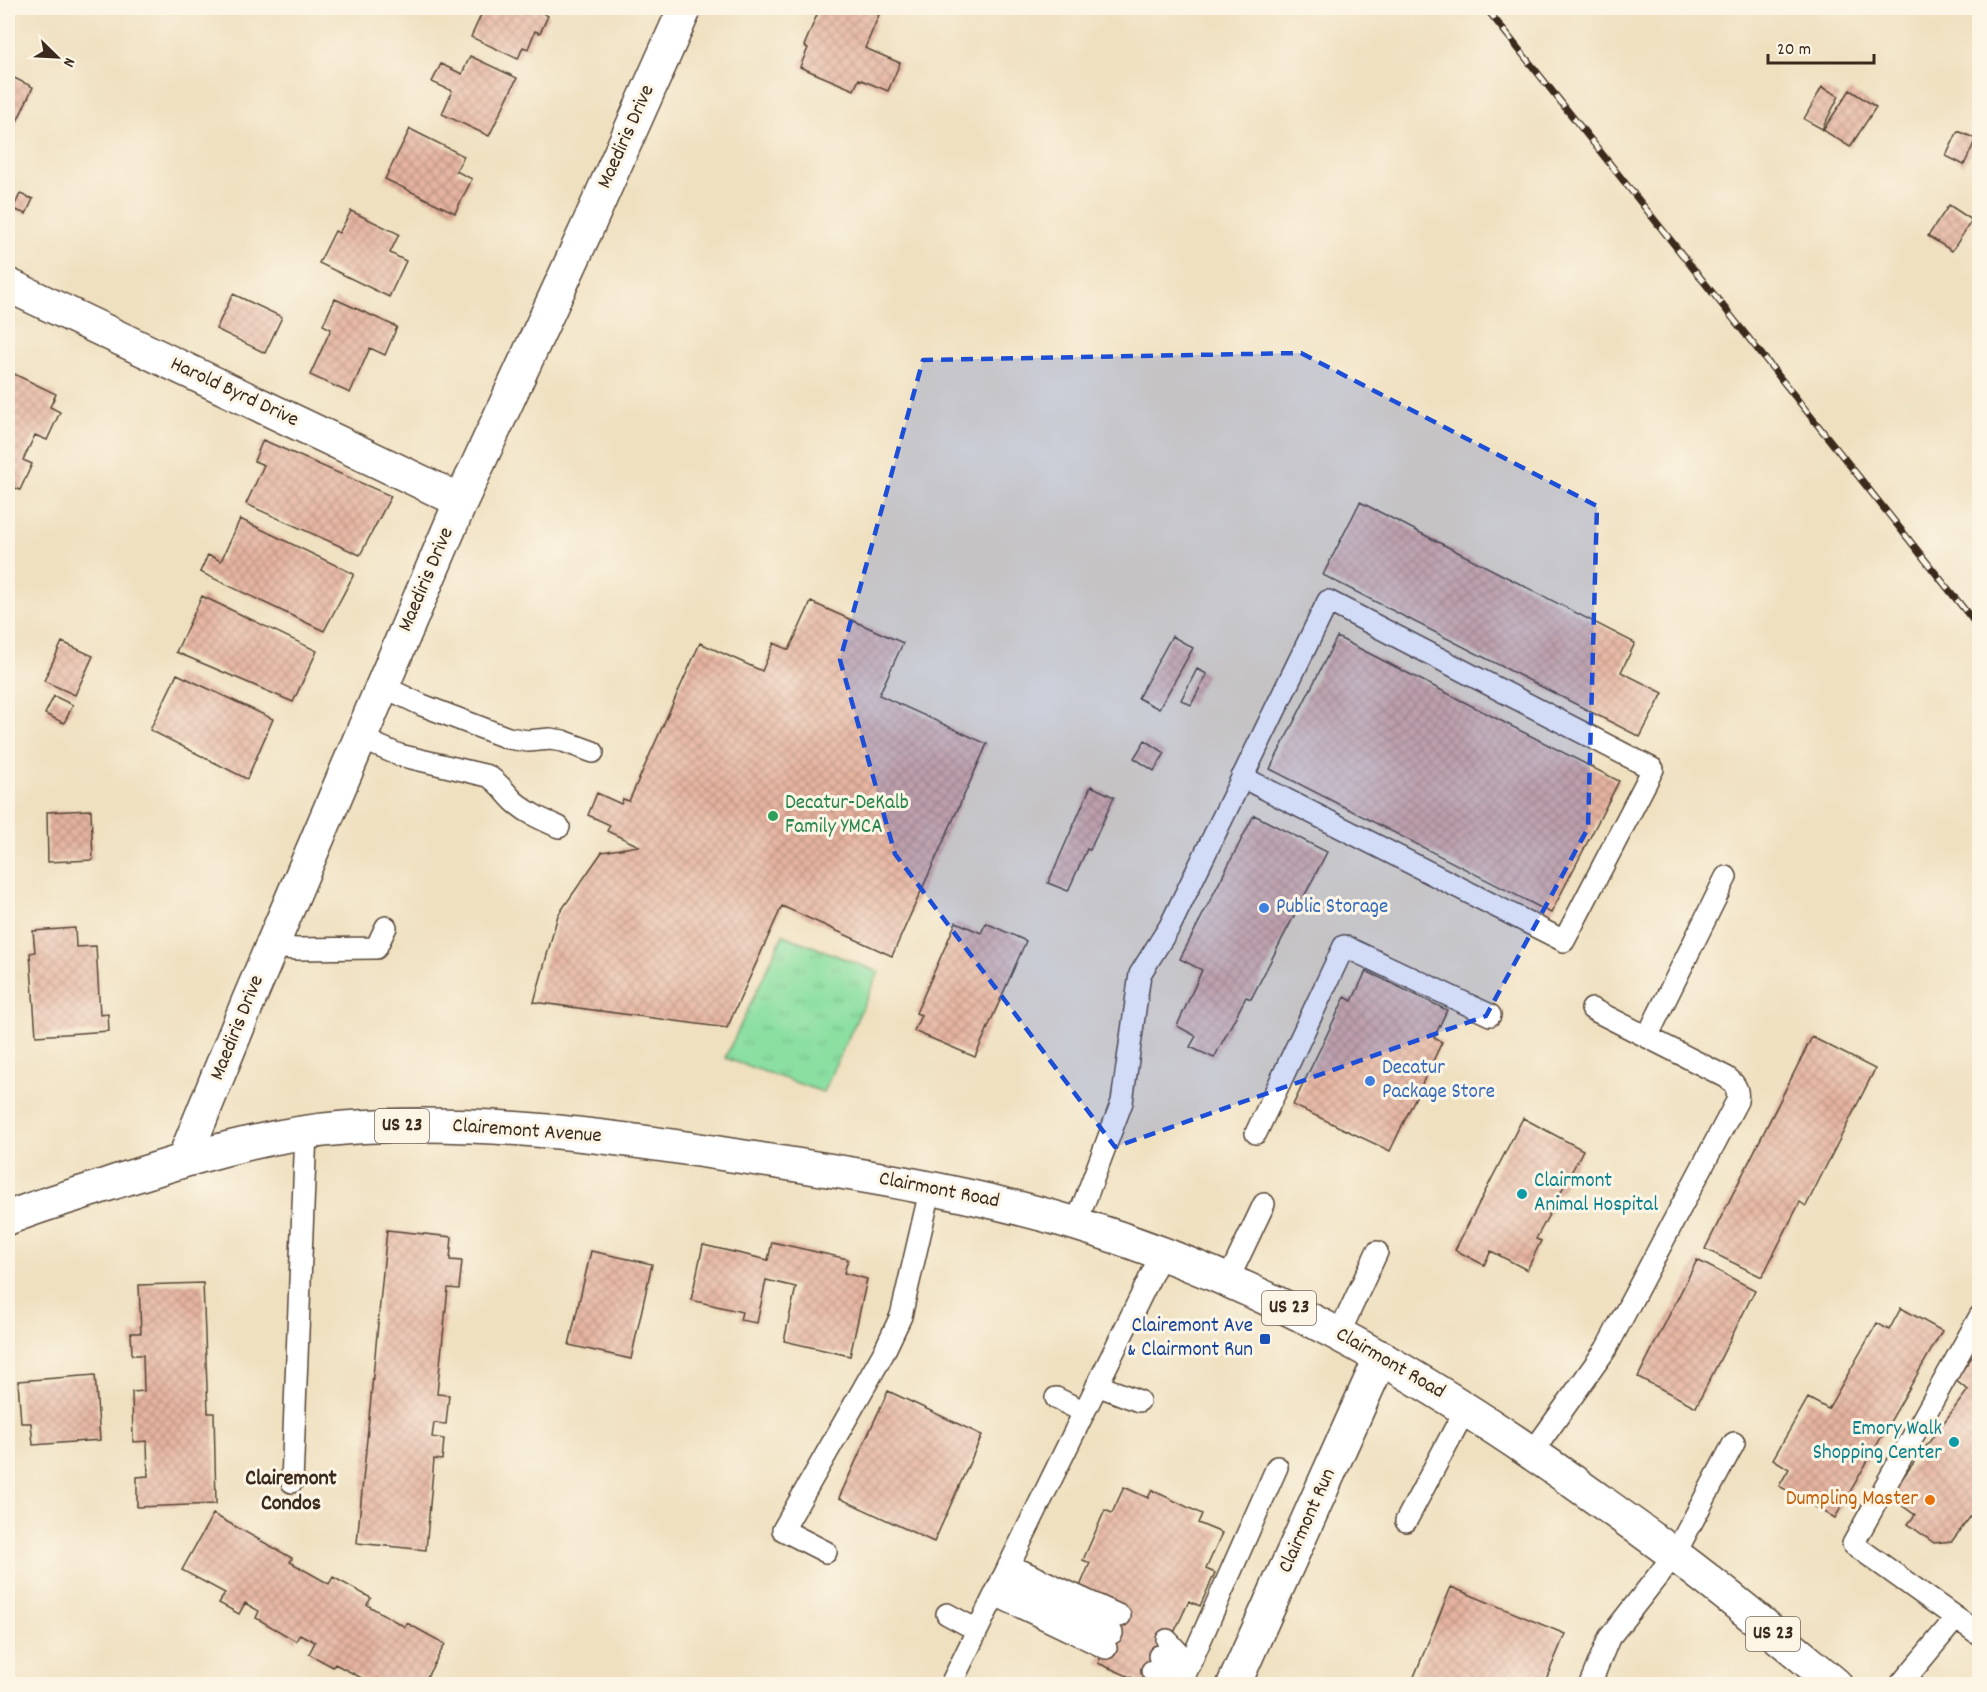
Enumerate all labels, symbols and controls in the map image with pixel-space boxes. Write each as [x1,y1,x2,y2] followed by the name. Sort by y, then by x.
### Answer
[27,27,87,87] north arrow
[1768,27,1874,65] scale bar
[1777,38,1811,63] text: 20 m
[56,54,81,70] text: N
[591,80,663,194] street label: Maediris Drive
[165,350,303,436] street label: Harold Byrd Drive
[392,523,462,637] street label: Maediris Drive
[785,789,909,843] place label: Decatur-DeKalb Family YMCA
[766,809,780,823] marker: Decatur-DeKalb Family YMCA
[1276,893,1388,923] place label: Public Storage
[1257,901,1271,915] marker: Public Storage
[203,971,273,1085] street label: Maediris Drive
[1382,1054,1495,1108] place label: Decatur Package Store
[1363,1074,1377,1088] marker: Decatur Package Store
[375,1109,429,1143] road number: US 23
[451,1112,603,1152] street label: Clairemont Avenue
[876,1165,1002,1217] street label: Clairmont Road
[1534,1167,1658,1221] place label: Clairmont Animal Hospital
[1515,1187,1529,1201] marker: Clairmont Animal Hospital
[1262,1291,1316,1325] road number: US 23
[1127,1312,1253,1366] place label: Clairemont Ave & Clairmont Run
[1330,1320,1450,1408] street label: Clairmont Road
[1258,1332,1272,1346] marker: Clairemont Ave & Clairmont Run
[1813,1415,1942,1469] place label: Emory Walk Shopping Center
[1947,1435,1961,1449] marker: Emory Walk Shopping Center
[245,1464,338,1520] district label: Clairemont Condos
[1272,1464,1344,1578] street label: Clairmont Run
[1786,1485,1918,1515] place label: Dumpling Master
[1923,1493,1937,1507] marker: Dumpling Master
[1746,1617,1800,1651] road number: US 23

